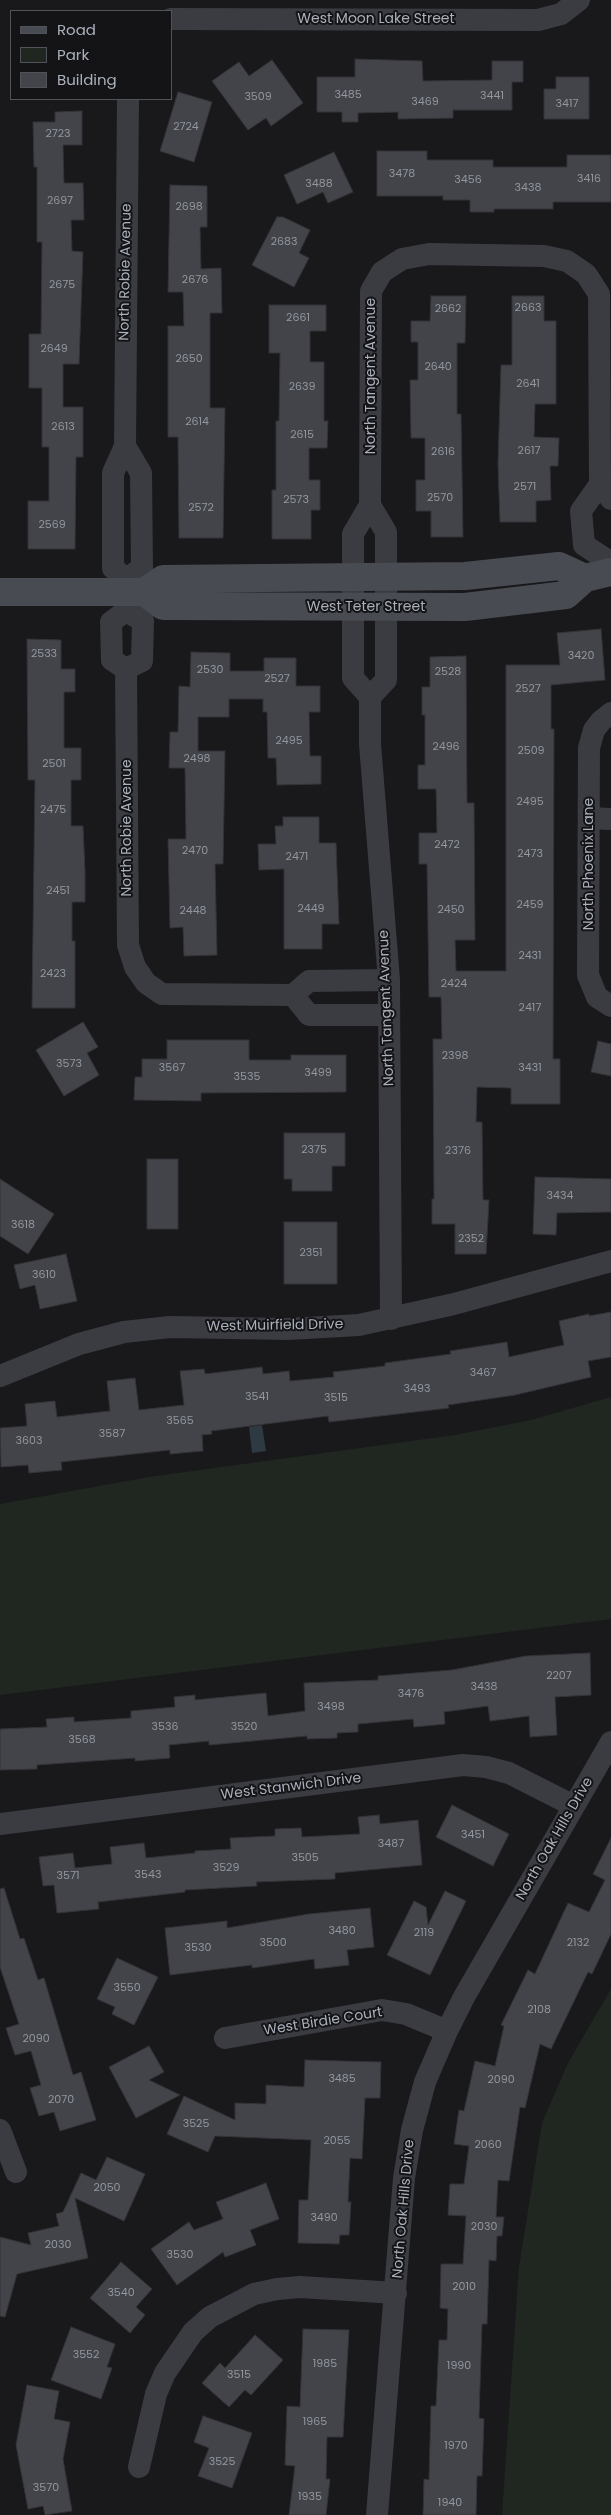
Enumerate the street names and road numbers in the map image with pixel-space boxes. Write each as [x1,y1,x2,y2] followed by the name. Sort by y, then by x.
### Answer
[297,11,455,27] street label: West Moon Lake Street
[116,203,136,341] street label: North Robie Avenue
[363,298,379,454] street label: North Tangent Avenue
[307,599,425,615] street label: West Teter Street
[119,759,135,897] street label: North Robie Avenue
[581,798,597,930] street label: North Phoenix Lane
[376,930,398,1086] street label: North Tangent Avenue
[207,1316,343,1336] street label: West Muirfield Drive
[220,1770,362,1804] street label: West Stanwich Drive
[513,1774,597,1904] street label: North Oak Hills Drive
[262,2004,384,2040] street label: West Birdie Court
[390,2139,418,2279] street label: North Oak Hills Drive

